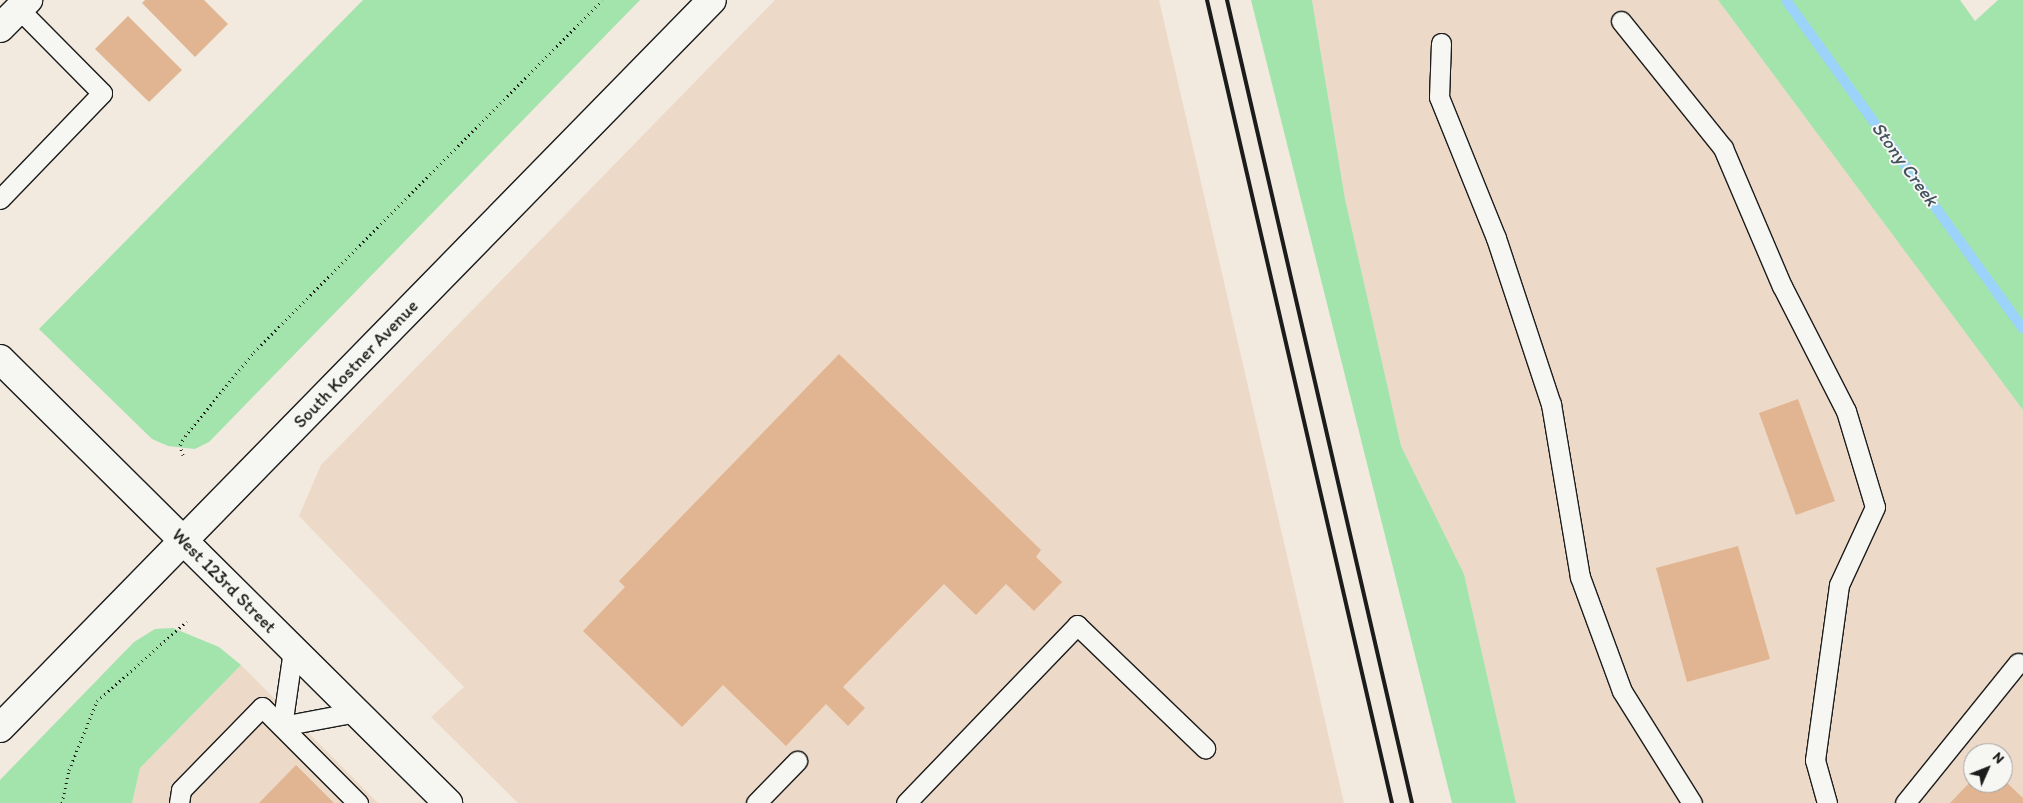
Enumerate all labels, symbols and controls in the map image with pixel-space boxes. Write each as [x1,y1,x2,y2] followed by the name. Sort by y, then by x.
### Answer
[1867,118,1943,210] water label: Stony Creek
[289,295,423,433] street label: South Kostner Avenue
[168,525,280,637] street label: West 123rd Street
[1963,743,2013,793] north arrow
[1989,749,2008,767] text: N

